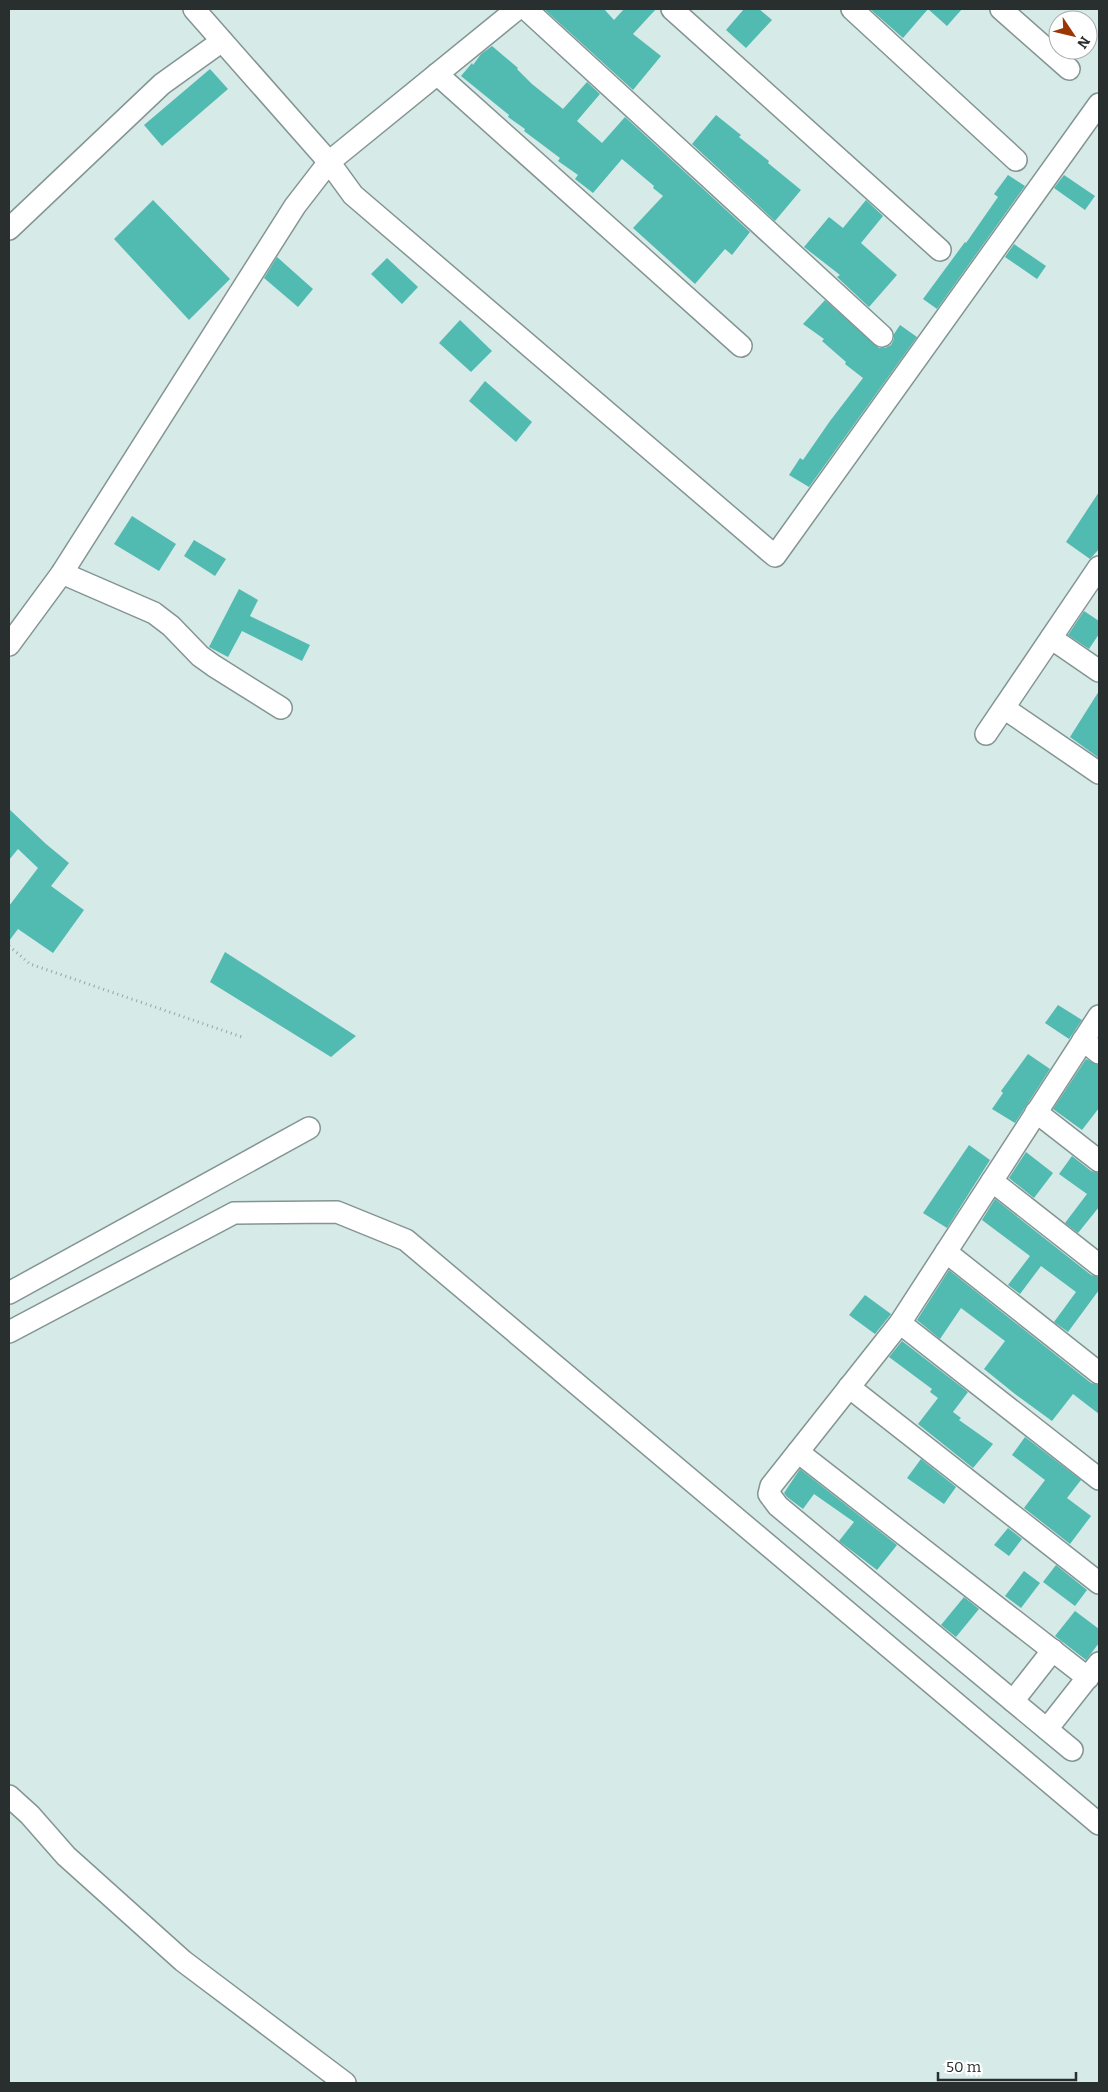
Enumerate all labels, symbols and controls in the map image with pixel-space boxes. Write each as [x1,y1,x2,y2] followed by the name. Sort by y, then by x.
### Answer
[1048,10,1098,60] north arrow
[1073,33,1093,52] text: N
[938,2050,1076,2082] scale bar
[946,2058,982,2076] text: 50 m

